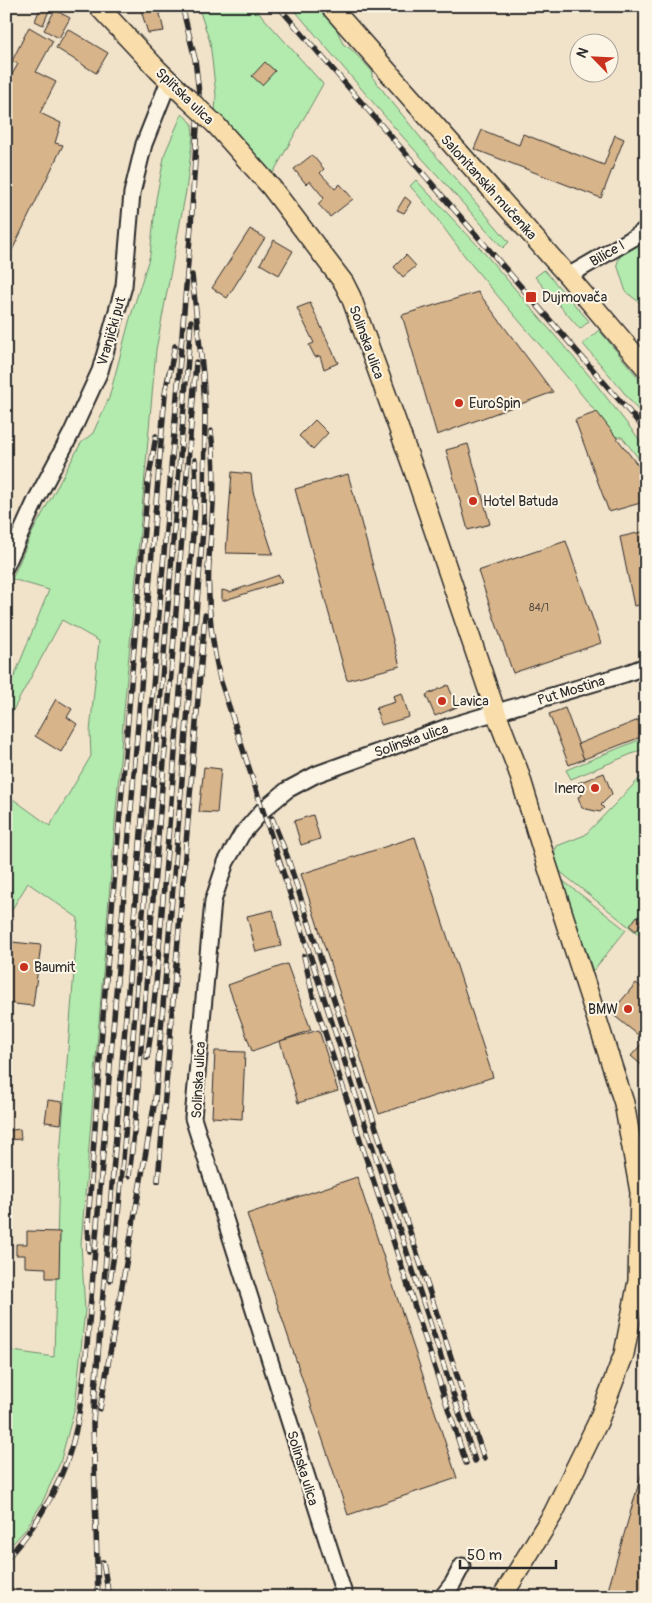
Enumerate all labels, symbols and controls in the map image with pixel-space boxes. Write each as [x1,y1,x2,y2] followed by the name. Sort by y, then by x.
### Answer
[570,32,620,82] north arrow
[573,45,592,61] text: N
[152,64,217,128] street label: Splitska ulica
[437,131,540,243] street label: Salonitanskih mučenika
[587,237,628,270] street label: Bilice I
[542,289,607,306] place label: Dujmovača
[524,290,538,304] marker: Dujmovača
[94,294,130,368] street label: Vranjički put
[345,303,388,381] street label: Solinska ulica
[469,395,521,412] place label: EuroSpin
[453,397,465,409] marker: EuroSpin
[483,493,558,510] place label: Hotel Batuda
[467,495,479,507] marker: Hotel Batuda
[529,601,549,614] house number: 84/1
[535,672,607,709] street label: Put Mostina
[452,693,489,710] place label: Lavica
[436,695,448,707] marker: Lavica
[372,720,450,761] street label: Solinska ulica
[554,780,585,797] place label: Inero
[589,782,601,794] marker: Inero
[34,959,76,976] place label: Baumit
[18,961,30,973] marker: Baumit
[588,1001,618,1018] place label: BMW
[622,1003,634,1015] marker: BMW
[188,1041,209,1119] street label: Solinska ulica
[283,1429,322,1508] street label: Solinska ulica
[460,1538,556,1570] scale bar
[467,1546,502,1565] text: 50 m

